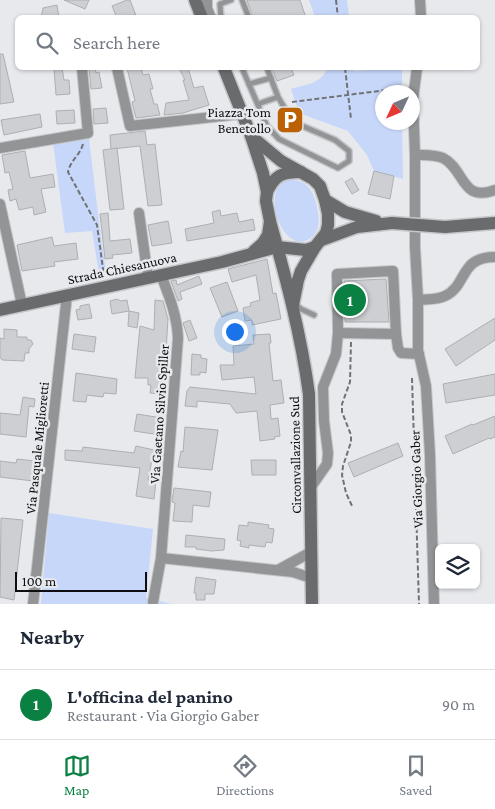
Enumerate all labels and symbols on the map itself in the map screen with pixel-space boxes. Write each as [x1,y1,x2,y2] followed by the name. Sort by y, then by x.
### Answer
[375,85,420,130] north arrow
[208,104,271,136] place label: Piazza Tom Benetollo
[275,105,305,135] parking icon: Piazza Tom Benetollo
[66,249,179,287] street label: Strada Chiesanuova
[334,281,366,319] pin: 1
[222,319,248,345] your location
[146,344,172,484] street label: Via Gaetano Silvio Spiller
[22,381,52,515] street label: Via Pasquale Miglioretti
[286,395,304,514] street label: Circonvallazione Sud
[406,430,426,528] street label: Via Giorgio Gaber
[15,569,148,592] scale bar

